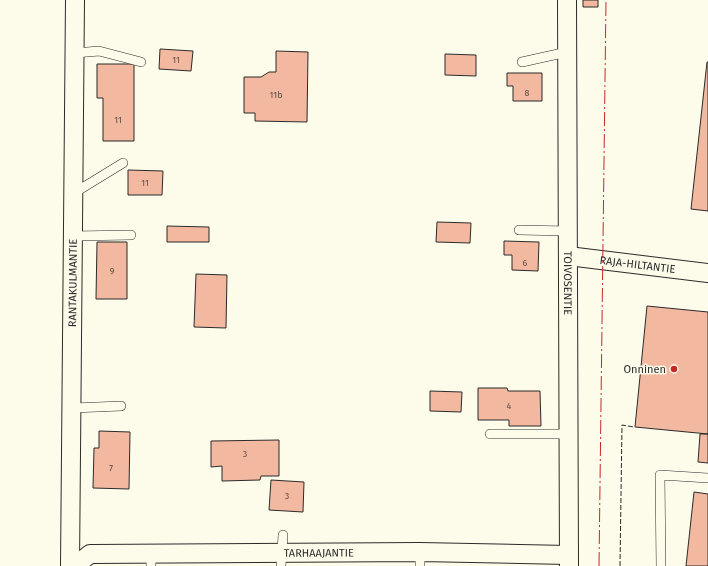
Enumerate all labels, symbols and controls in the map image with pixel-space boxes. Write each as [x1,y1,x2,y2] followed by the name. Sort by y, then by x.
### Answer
[172,55,180,65] house number: 11
[525,88,530,98] house number: 8
[269,90,283,100] house number: 11b
[114,115,122,125] house number: 11
[141,178,149,188] house number: 11
[66,239,80,327] street label: RANTAKULMANTIE
[561,251,574,315] street label: TOIVOSENTIE
[599,254,676,276] street label: RAJA-HILTANTIE
[523,258,528,268] house number: 6
[110,266,115,276] house number: 9
[624,363,666,376] place label: Onninen
[669,364,679,374] marker: Onninen
[507,401,512,411] house number: 4
[243,449,247,459] house number: 3
[109,463,113,473] house number: 7
[285,491,289,501] house number: 3
[284,546,354,560] street label: TARHAAJANTIE

